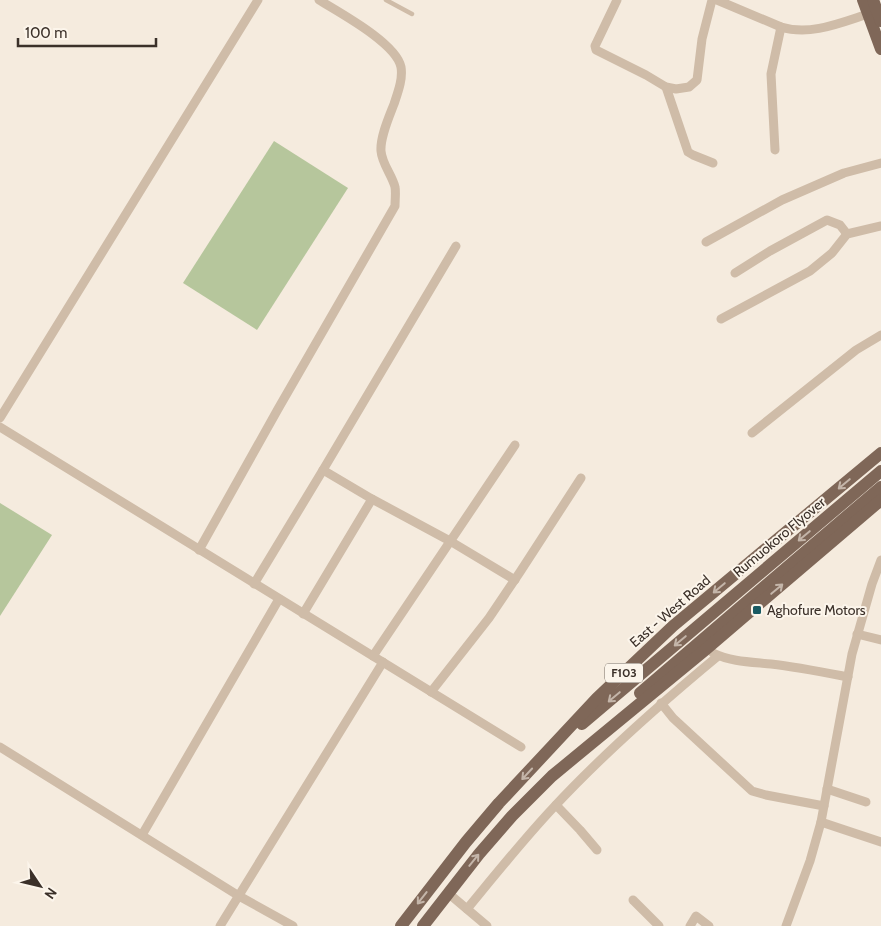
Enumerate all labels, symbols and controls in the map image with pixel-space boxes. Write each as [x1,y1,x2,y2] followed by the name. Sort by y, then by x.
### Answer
[18,15,155,47] scale bar
[25,24,67,42] text: 100 m
[837,479,850,490] one-way arrow
[729,493,829,581] street label: Rumuokoro Flyover
[797,530,810,542] one-way arrow
[626,571,714,651] street label: East - West Road
[712,583,725,594] one-way arrow
[771,583,784,594] one-way arrow
[767,601,866,619] place label: Aghofure Motors
[751,604,763,616] marker: Aghofure Motors
[674,636,687,647] one-way arrow
[605,664,643,682] road number: F103
[608,691,621,703] one-way arrow
[521,768,533,781] one-way arrow
[469,854,480,867] one-way arrow
[15,861,65,911] north arrow
[40,884,61,903] text: N
[417,892,428,905] one-way arrow

